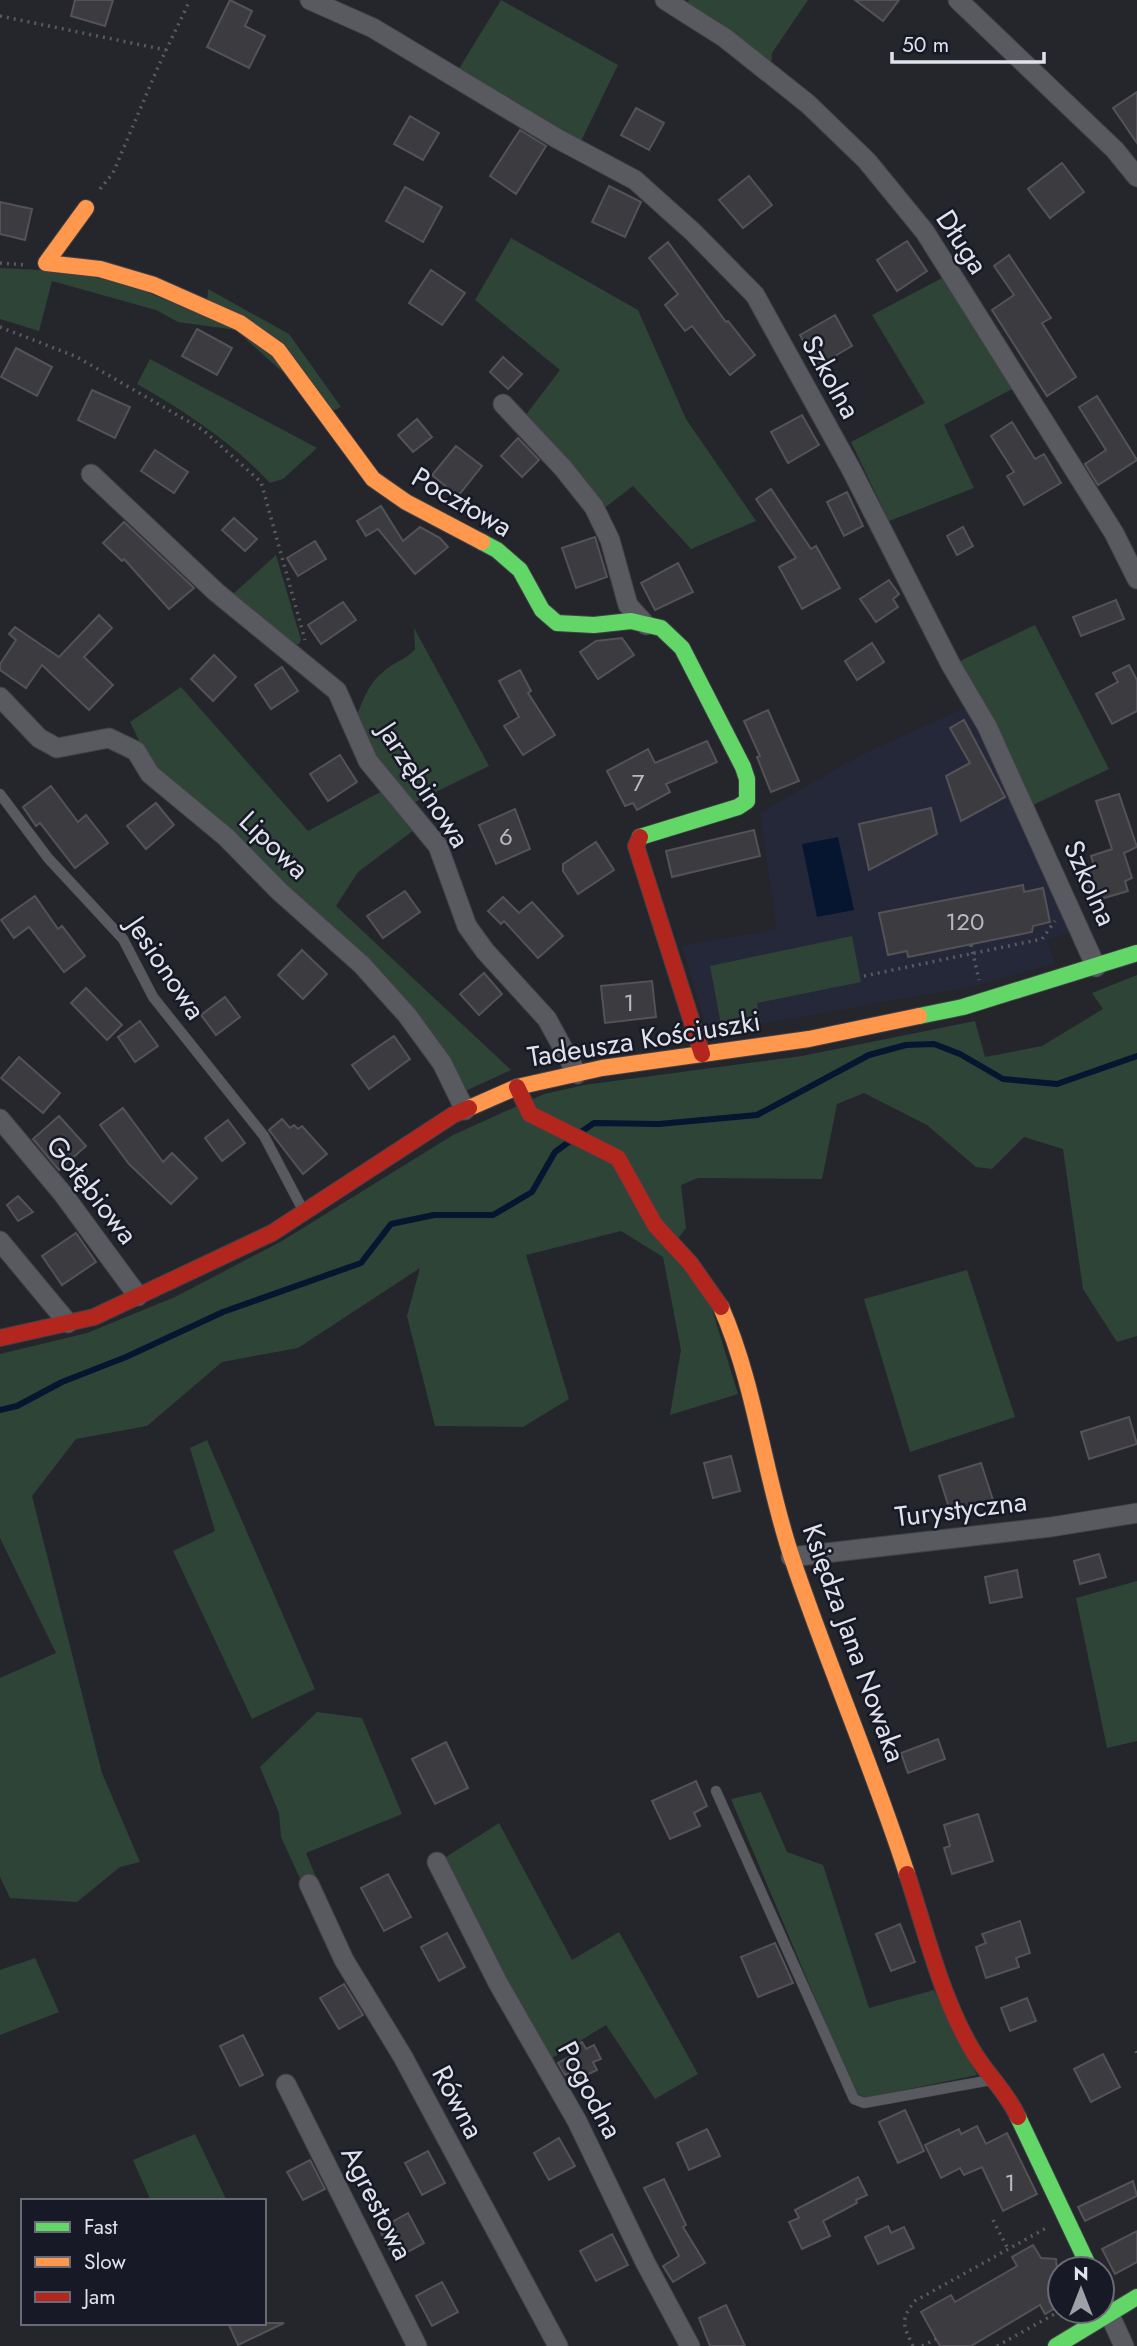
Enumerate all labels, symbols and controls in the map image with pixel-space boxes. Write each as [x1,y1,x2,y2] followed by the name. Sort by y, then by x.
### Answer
[892,21,1044,65] scale bar
[902,30,949,60] text: 50 m
[926,202,998,282] street label: Długa
[791,328,871,426] street label: Szkolna
[404,457,520,547] street label: Pocztowa
[366,711,480,856] street label: Jarzębinowa
[632,765,645,800] house number: 7
[230,801,318,889] street label: Lipowa
[499,819,513,854] house number: 6
[1053,834,1127,932] street label: Szkolna
[946,904,984,939] house number: 120
[114,905,216,1028] street label: Jesionowa
[624,985,634,1020] house number: 1
[525,1000,763,1078] street label: Tadeusza Kościuszki
[36,1127,148,1253] street label: Gołębiowa
[893,1481,1029,1537] street label: Turystyczna
[792,1518,916,1768] street label: Księdza Jana Nowaka
[547,2034,633,2146] street label: Pogodna
[422,2058,494,2146] street label: Równa
[331,2139,423,2267] street label: Agrestowa
[1005,2165,1015,2200] house number: 1
[21,2199,266,2325] legend
[84,2212,117,2242] text: Fast
[84,2247,126,2277] text: Slow
[1046,2255,1116,2325] north arrow
[1073,2260,1089,2287] text: N
[81,2282,116,2312] text: Jam

